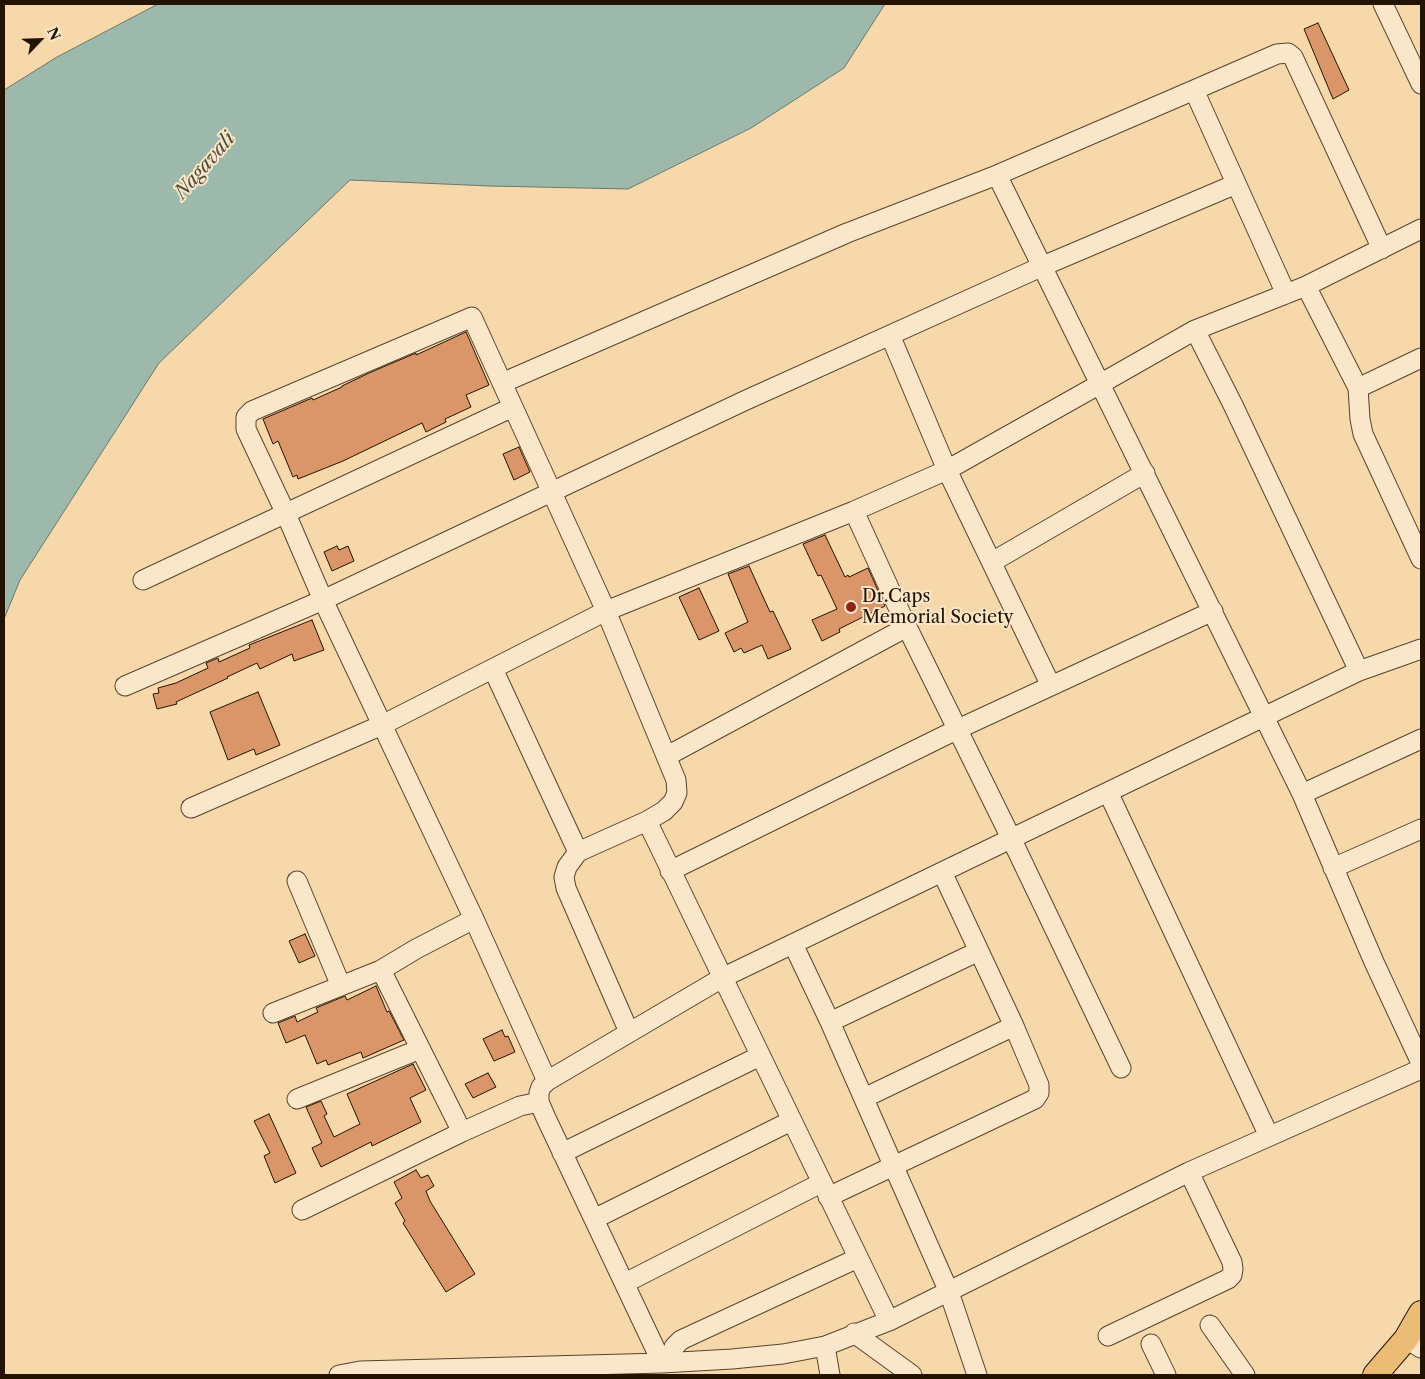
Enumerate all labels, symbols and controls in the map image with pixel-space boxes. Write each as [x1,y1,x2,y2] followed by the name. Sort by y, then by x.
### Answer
[15,15,65,65] north arrow
[43,25,64,43] text: N
[170,128,240,204] water label: Nagavali
[862,586,1014,628] place label: Dr.Caps Memorial Society
[844,600,858,614] marker: Dr.Caps Memorial Society

